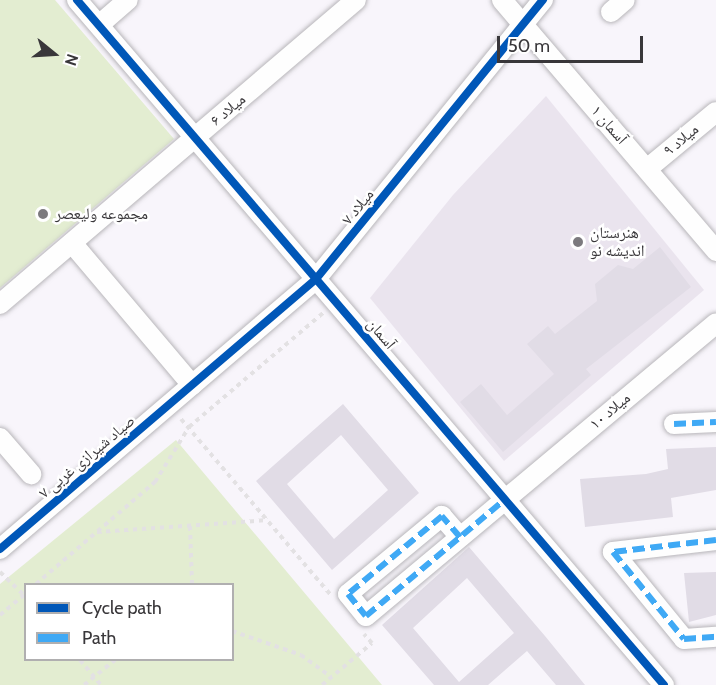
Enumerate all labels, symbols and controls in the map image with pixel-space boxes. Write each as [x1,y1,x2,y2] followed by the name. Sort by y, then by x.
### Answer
[24,24,84,84] north arrow
[500,24,646,62] scale bar
[508,35,550,57] text: 50 m
[61,51,82,68] text: N
[206,90,250,130] street label: میلاد ۶
[587,102,631,148] street label: آسمان ۱
[659,120,703,160] street label: میلاد ۹
[338,185,378,229] street label: میلاد ۷
[55,204,148,224] place label: مجموعه ولیعصر
[36,207,50,221] marker: مجموعه ولیعصر
[590,223,645,261] place label: هنرستان اندیشه نو
[571,235,585,249] marker: هنرستان اندیشه نو
[363,315,399,353] street label: آسمان
[586,388,634,434] street label: میلاد ۱۰
[35,411,139,503] street label: صیاد شیرازی غربی ۷
[24,583,234,661] legend
[82,597,162,619] text: Cycle path
[82,627,116,649] text: Path

